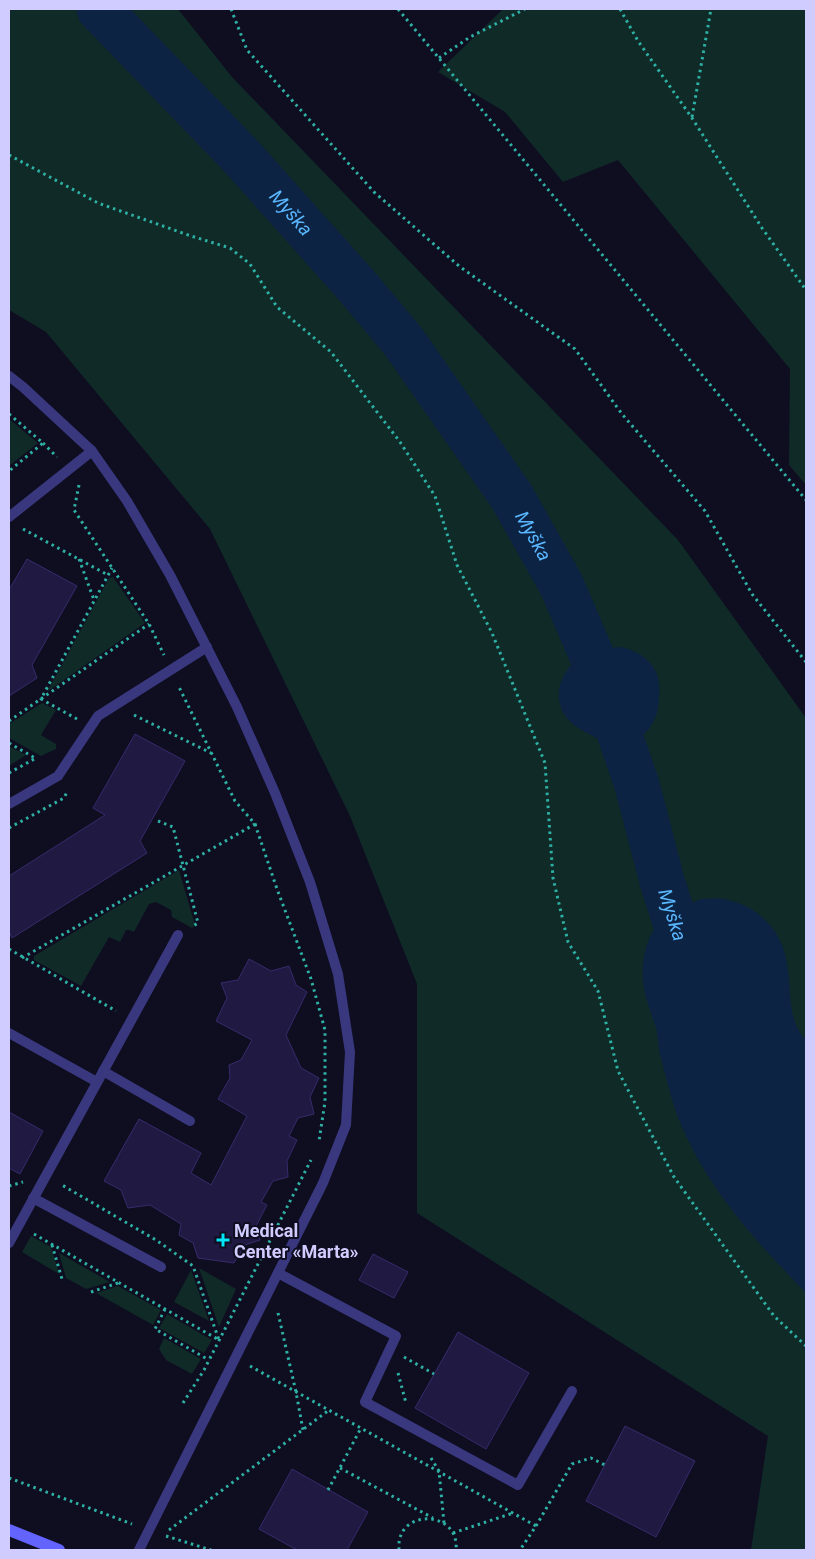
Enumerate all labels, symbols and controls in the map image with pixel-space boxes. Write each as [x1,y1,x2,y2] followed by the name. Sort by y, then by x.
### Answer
[265,185,318,240] water label: Муška
[511,507,557,565] water label: Муška
[654,886,692,944] water label: Муška
[234,1220,359,1262] place label: Medical Center «Marta»
[216,1233,230,1247] marker: Medical Center «Marta»

